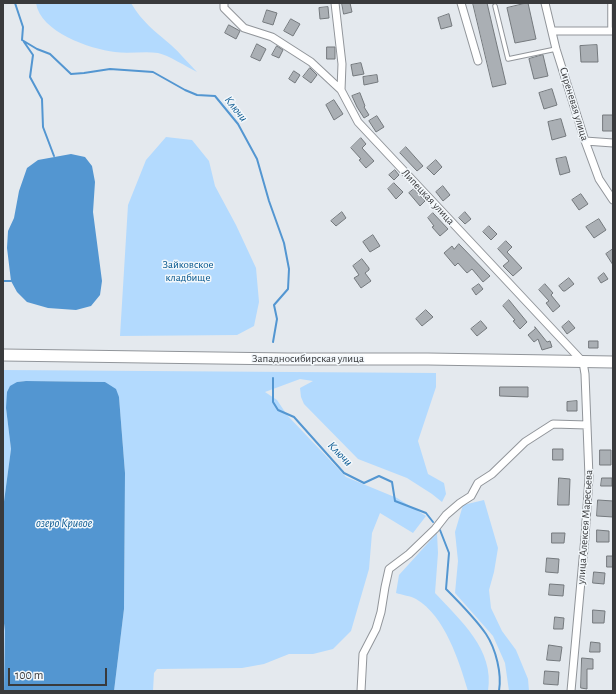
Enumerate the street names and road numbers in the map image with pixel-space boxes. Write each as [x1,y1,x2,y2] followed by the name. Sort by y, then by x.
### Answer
[557,65,591,143] street label: Сиреневая улица
[399,166,457,228] street label: Липецкая улица
[252,352,364,366] street label: Западносибирская улица
[574,469,596,585] street label: улица Алексея Маресьева

